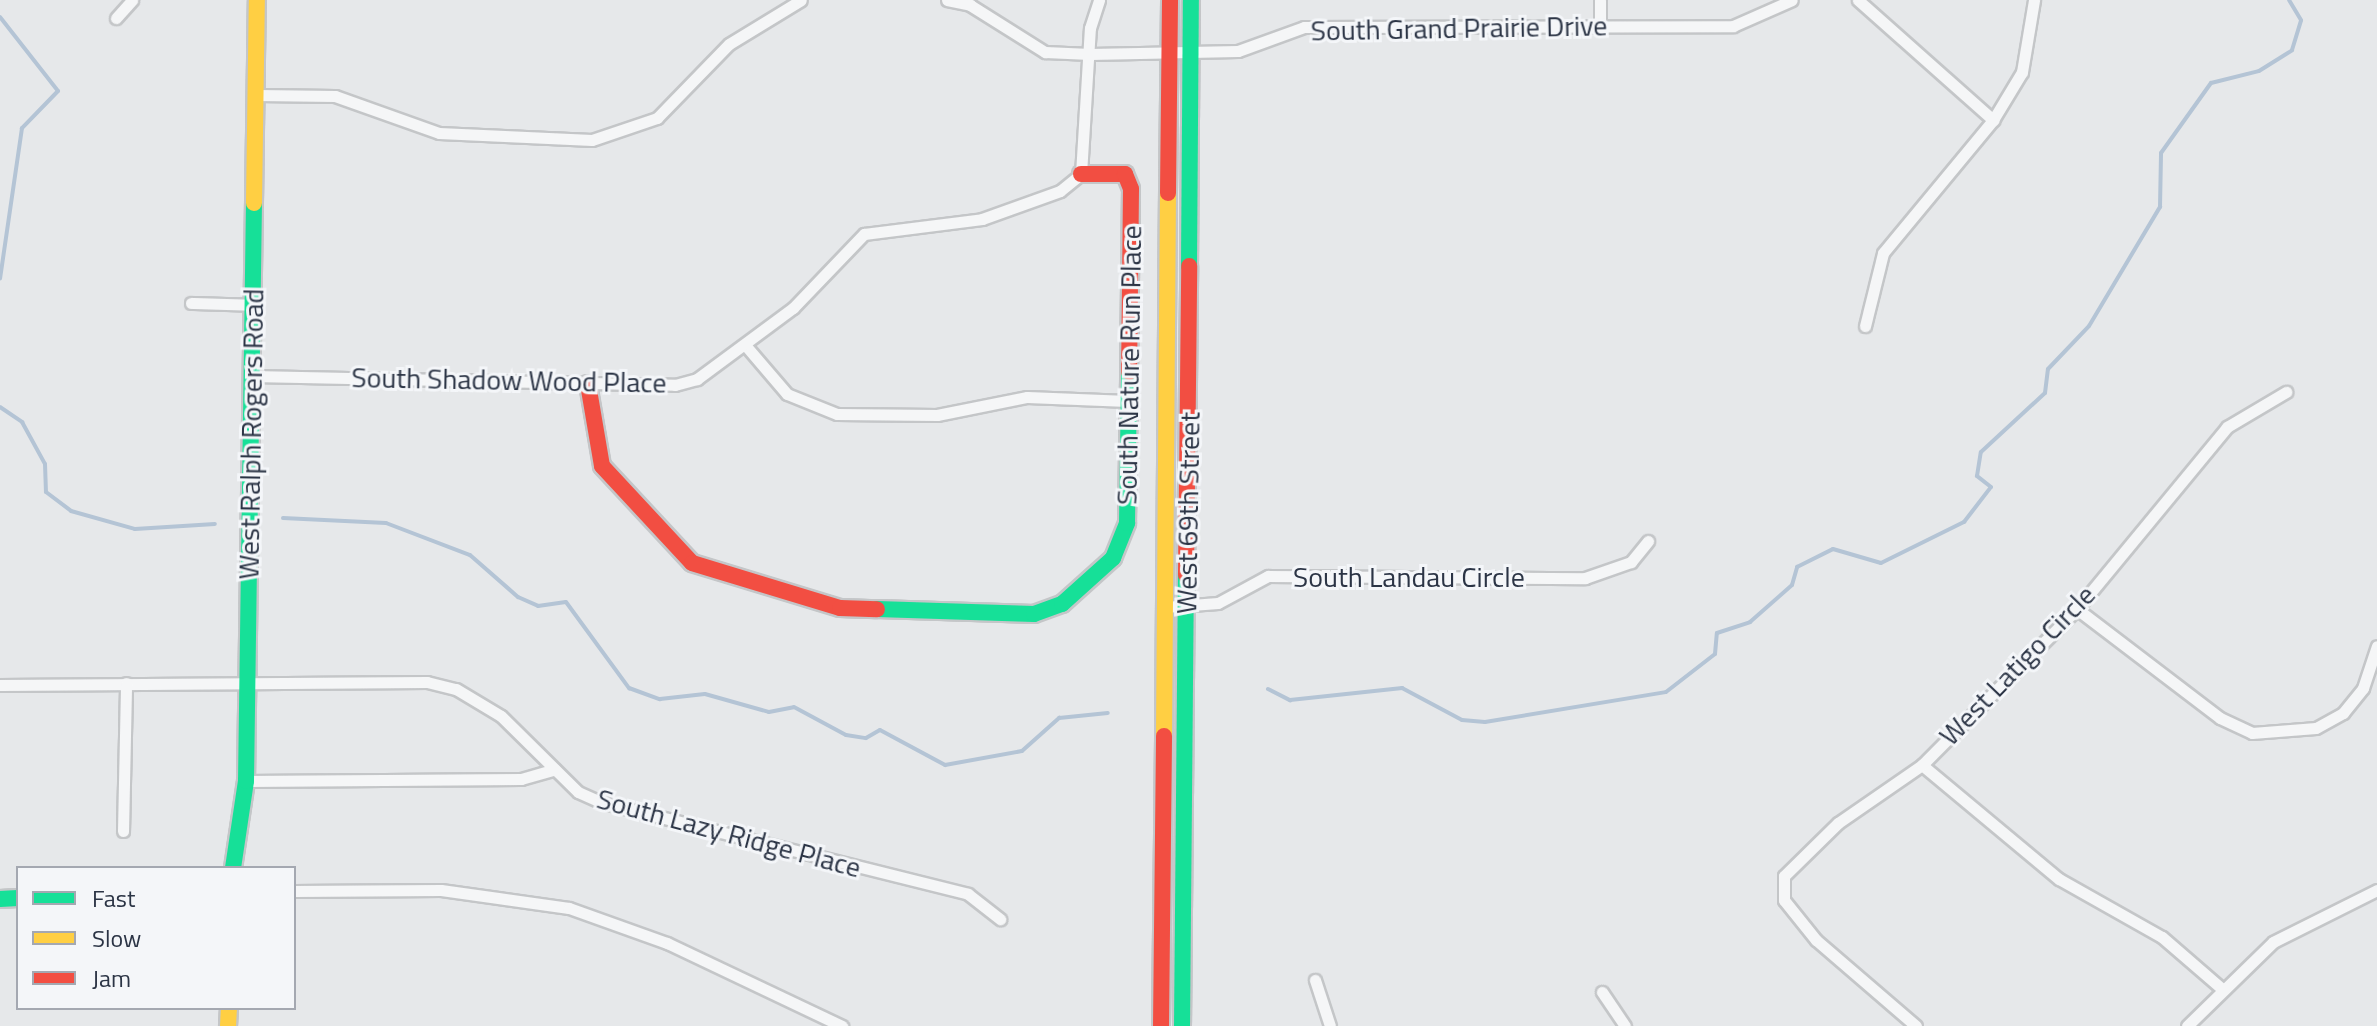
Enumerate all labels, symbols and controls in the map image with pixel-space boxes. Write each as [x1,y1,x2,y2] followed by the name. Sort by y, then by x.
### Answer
[1310,9,1608,47] street label: South Grand Prairie Drive
[1110,225,1148,505] street label: South Nature Run Place
[232,288,270,580] street label: West Ralph Rogers Road
[351,360,667,400] street label: South Shadow Wood Place
[1169,412,1207,614] street label: West 69th Street
[1293,560,1525,594] street label: South Landau Circle
[1932,578,2102,752] street label: West Latigo Circle
[593,782,865,884] street label: South Lazy Ridge Place
[16,866,296,1010] legend
[92,880,135,916] text: Fast
[92,920,141,956] text: Slow
[92,960,131,996] text: Jam

